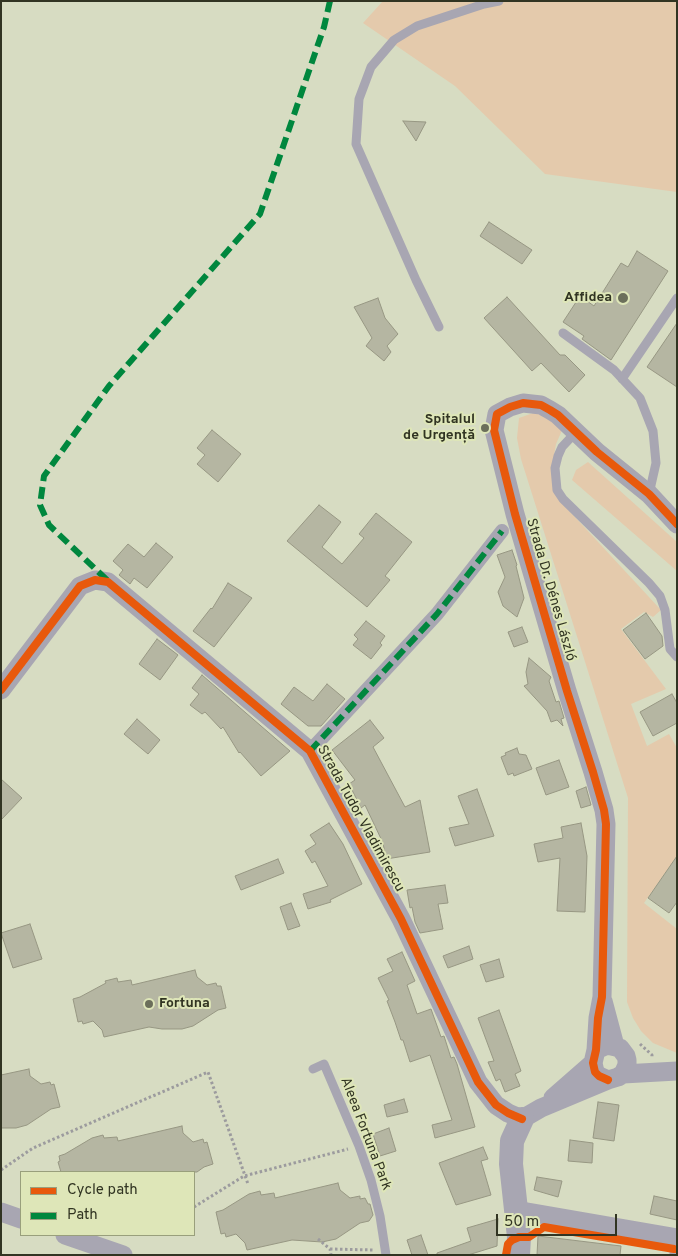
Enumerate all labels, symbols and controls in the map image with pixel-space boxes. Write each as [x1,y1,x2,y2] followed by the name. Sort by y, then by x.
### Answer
[564,290,612,306] place label: Affidea
[616,291,630,305] marker: Affidea
[403,412,475,444] place label: Spitalul de Urgență
[479,422,491,434] marker: Spitalul de Urgență
[522,517,578,663] street label: Strada Dr. Dénes László
[313,743,407,895] street label: Strada Tudor Vladimirescu
[159,996,210,1012] place label: Fortuna
[143,998,155,1010] marker: Fortuna
[336,1075,394,1193] street label: Aleea Fortuna Park
[20,1171,195,1236] legend
[67,1181,138,1200] text: Cycle path
[498,1204,619,1236] scale bar
[67,1206,98,1225] text: Path
[504,1213,539,1232] text: 50 m

